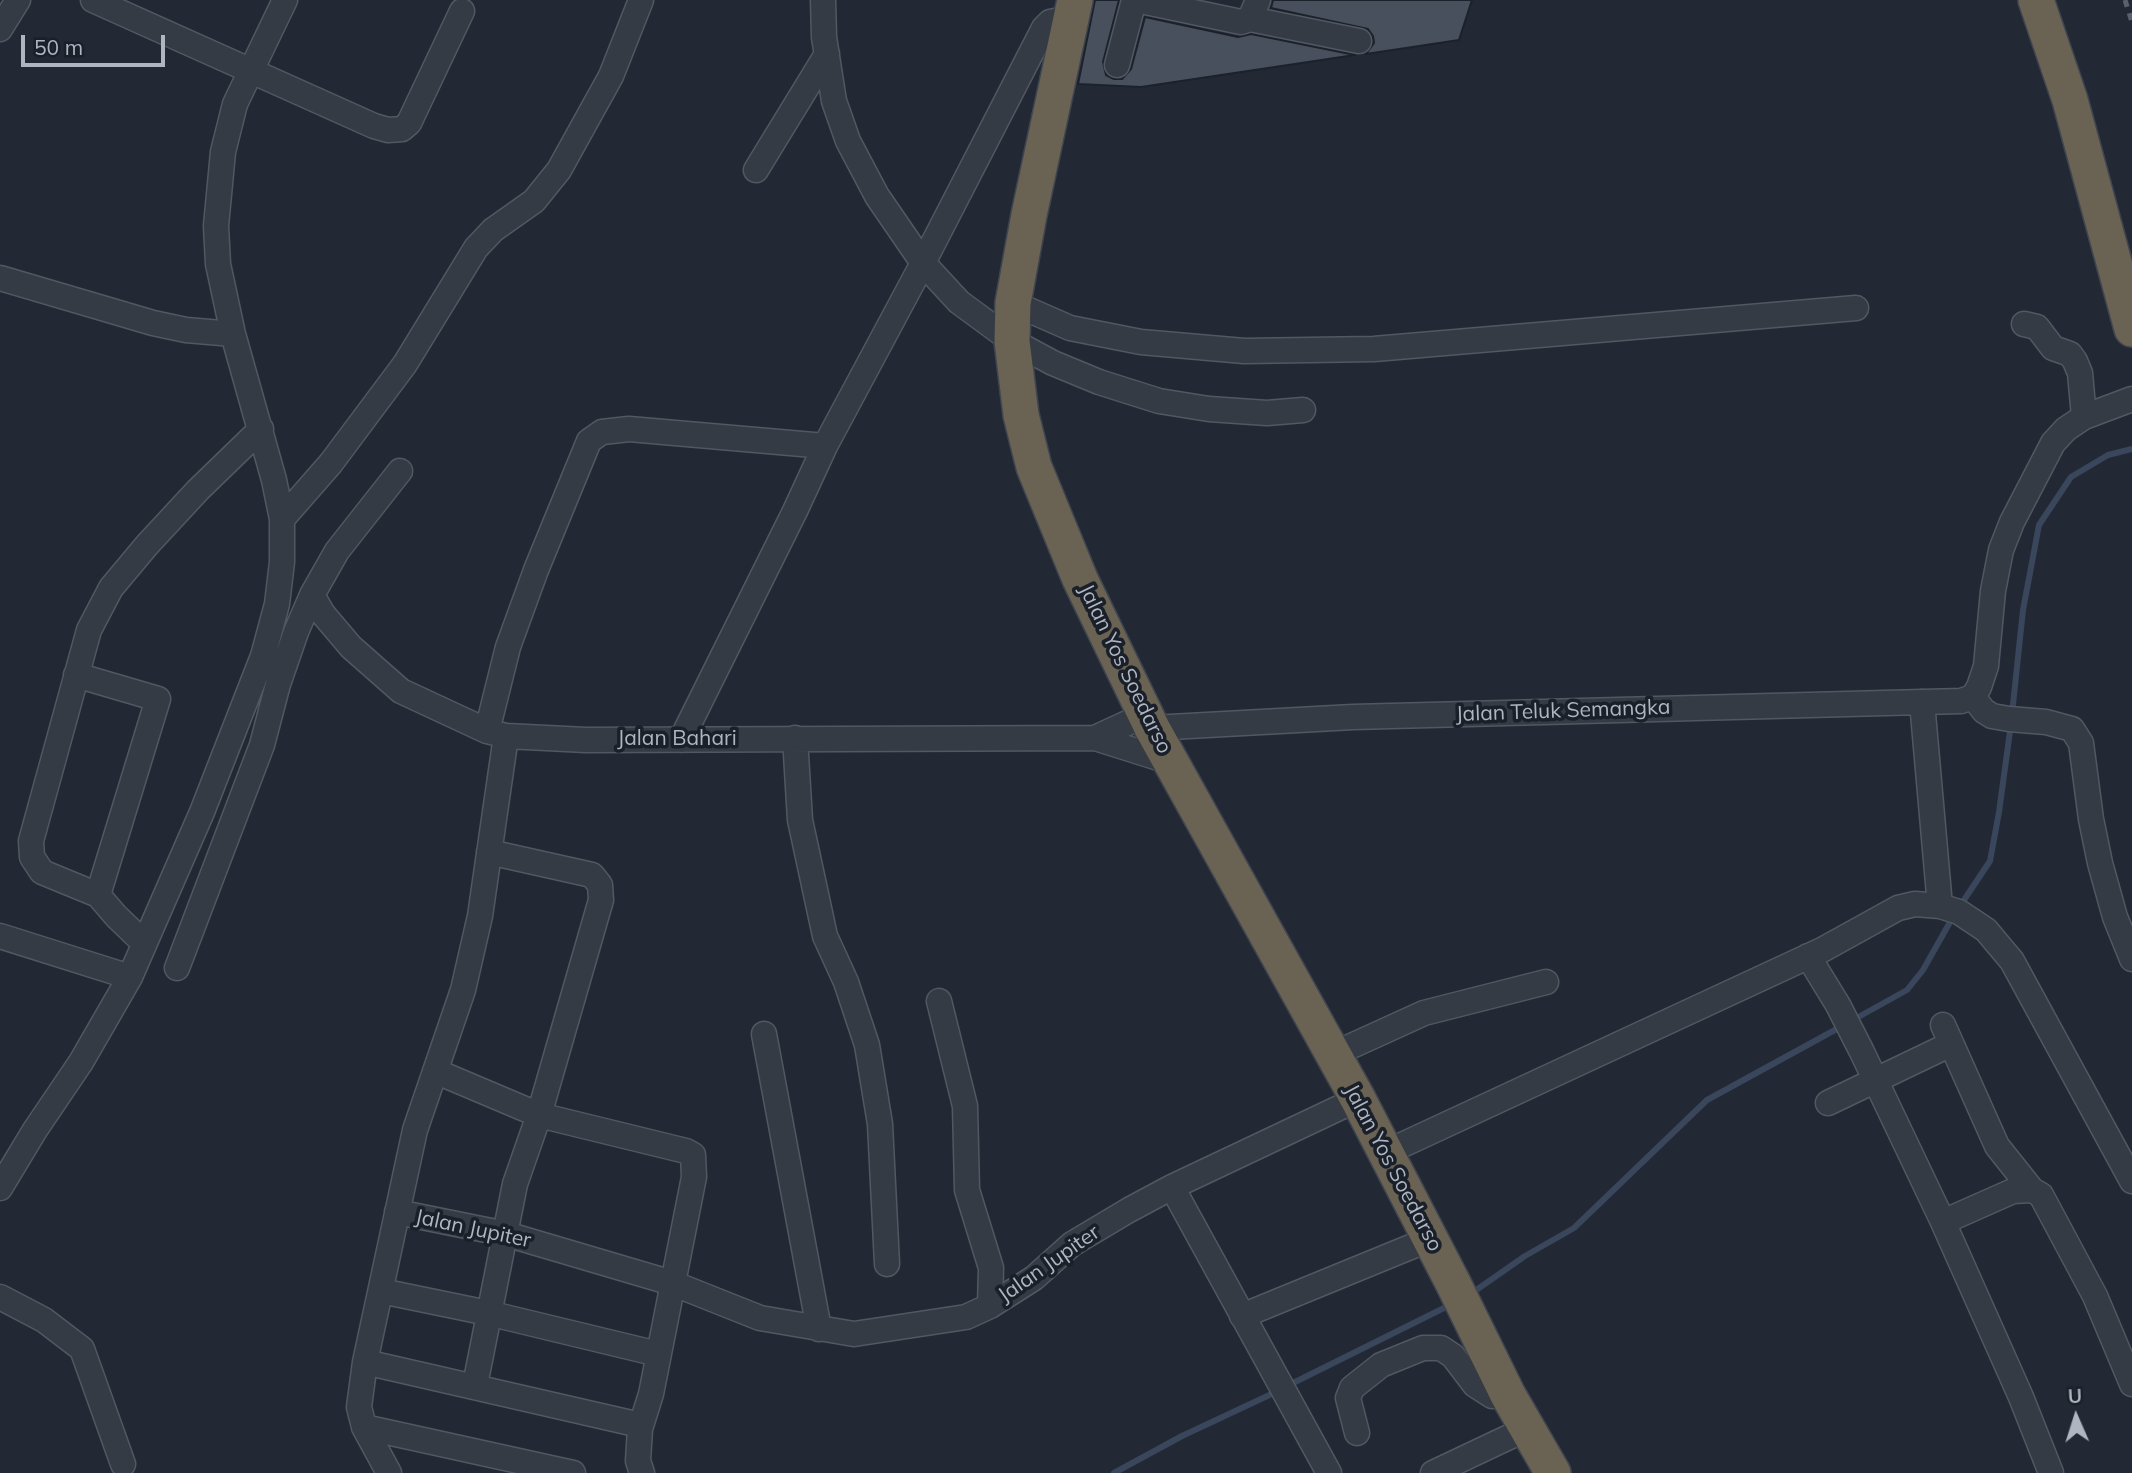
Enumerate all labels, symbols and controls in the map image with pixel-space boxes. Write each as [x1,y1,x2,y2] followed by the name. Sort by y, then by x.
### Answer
[24,21,168,65] scale bar
[34,34,83,60] text: 50 m
[1073,580,1177,758] street label: Jalan Yos Soedarso
[1455,695,1671,727] street label: Jalan Teluk Semangka
[617,726,737,752] street label: Jalan Bahari
[1338,1080,1448,1256] street label: Jalan Yos Soedarso
[413,1204,533,1254] street label: Jalan Jupiter
[994,1220,1104,1308] street label: Jalan Jupiter
[2041,1382,2111,1452] north arrow
[2067,1384,2083,1408] text: U

